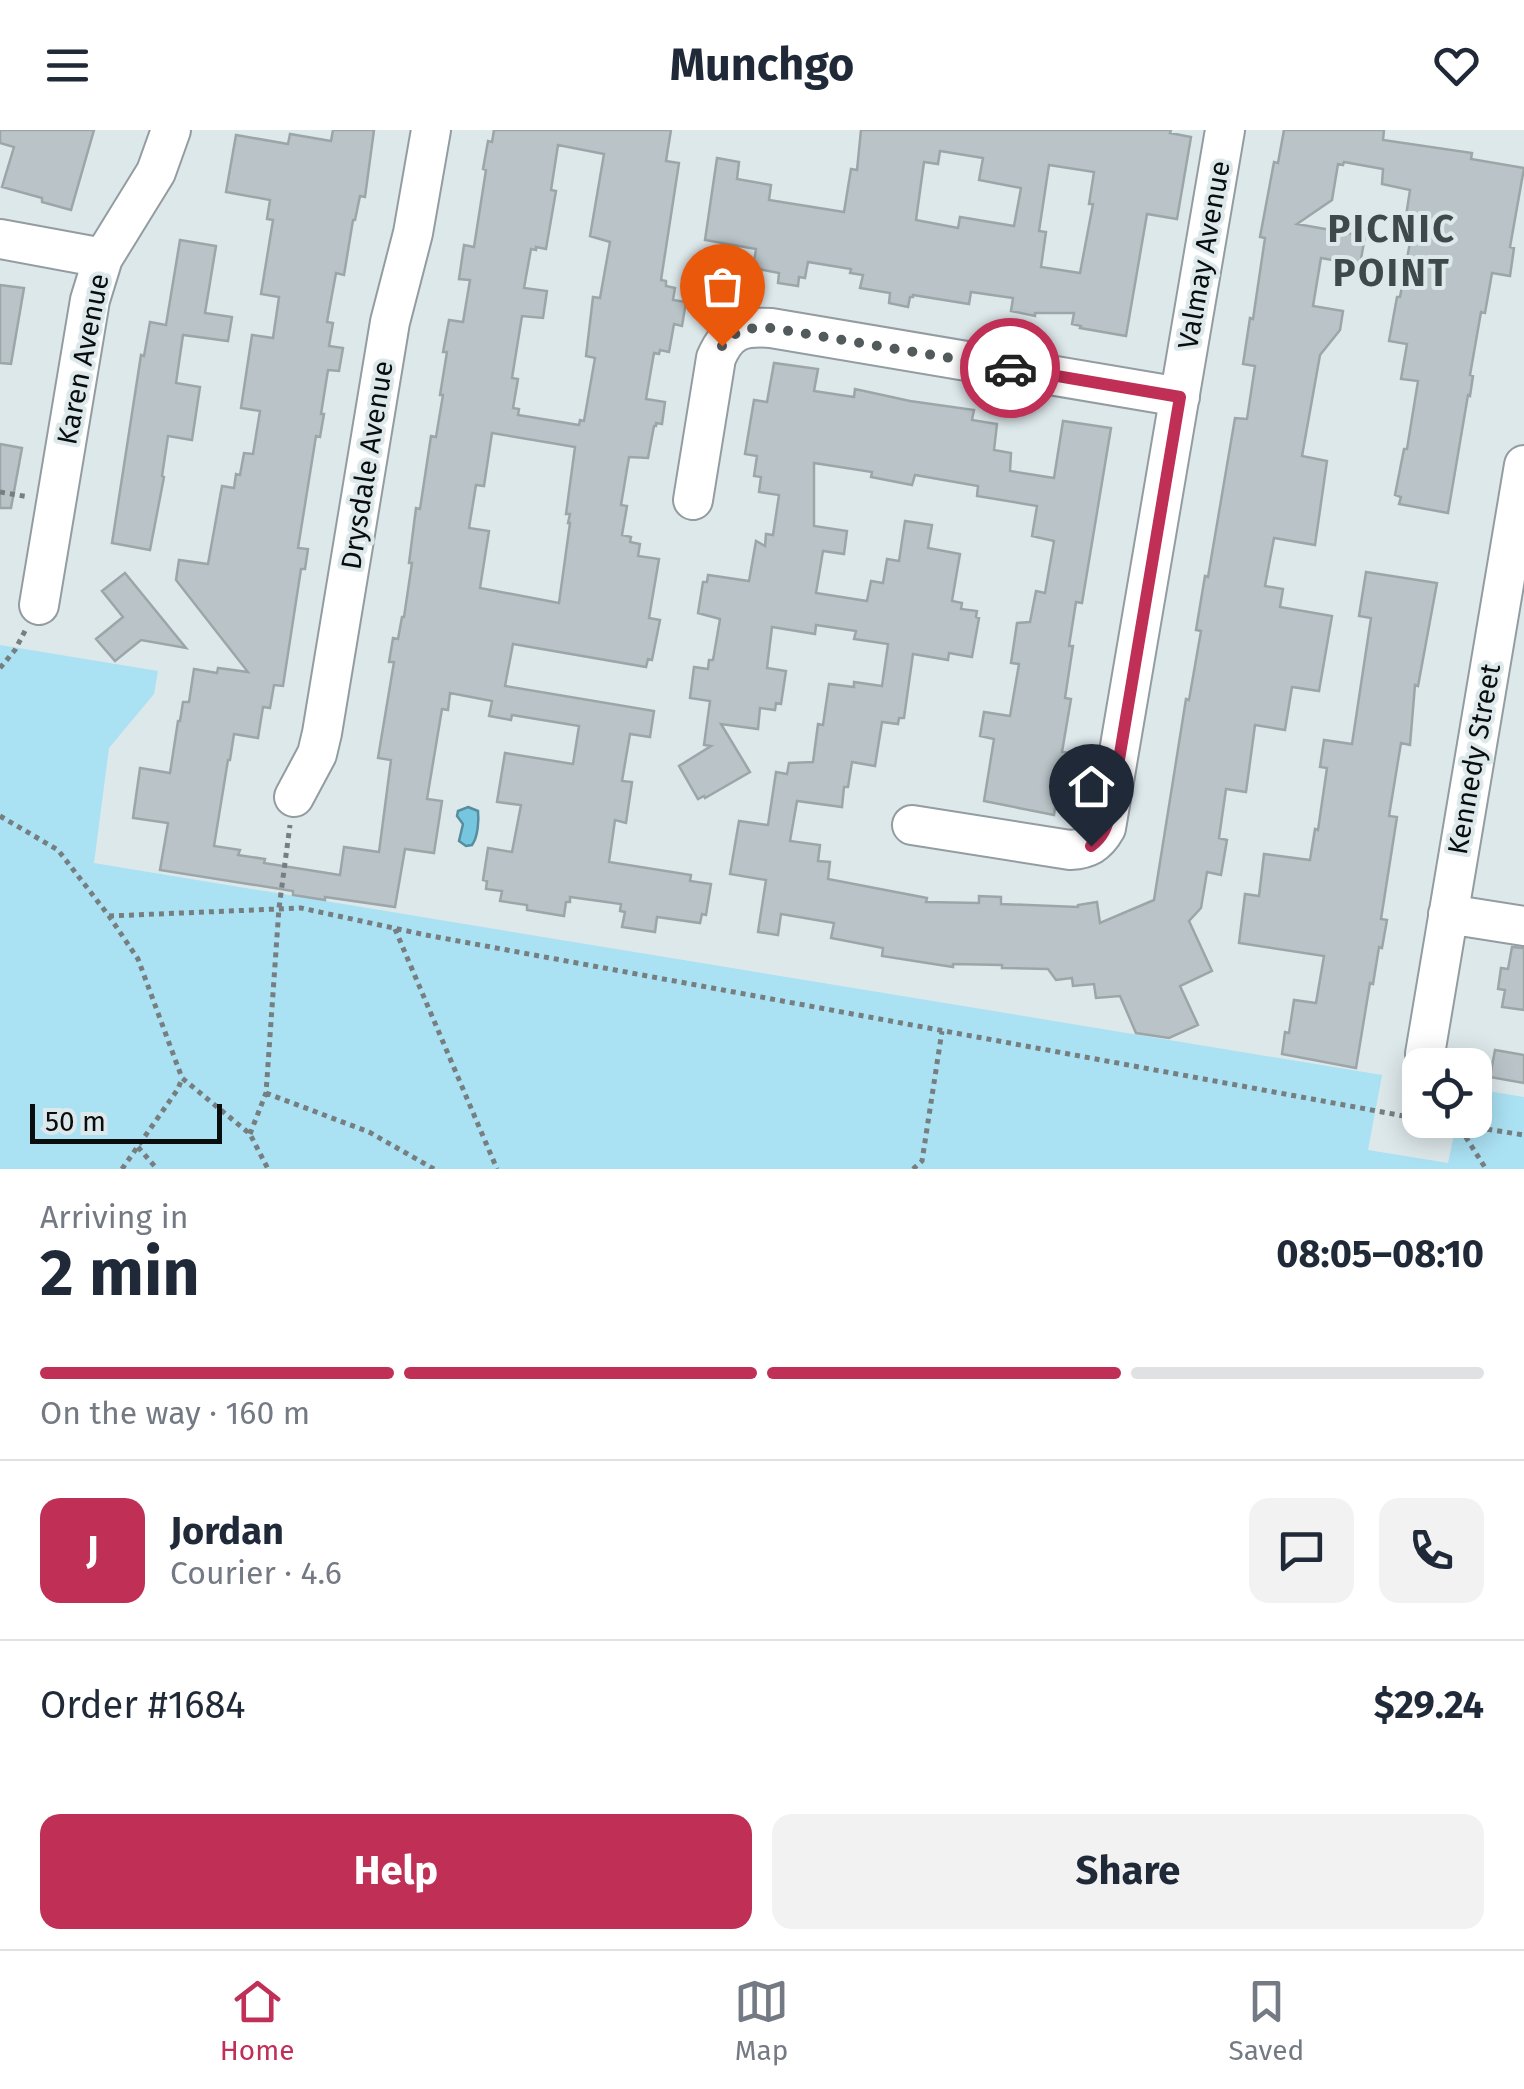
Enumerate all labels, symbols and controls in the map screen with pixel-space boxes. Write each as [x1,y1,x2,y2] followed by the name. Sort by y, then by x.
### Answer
[40,38,95,93] icon: menu
[670,38,854,92] text: Munchgo
[1429,38,1484,93] icon: heart
[1171,158,1237,352] street label: Valmay Avenue
[1328,206,1456,296] district label: PICNIC POINT
[680,244,765,347] pin
[695,259,750,314] icon: bag
[50,271,116,447] street label: Karen Avenue
[960,318,1060,418] courier
[983,341,1038,396] icon: car
[334,358,400,572] street label: Drysdale Avenue
[1441,660,1507,857] street label: Kennedy Street
[1049,744,1134,847] pin
[1064,759,1119,814] icon: home
[1402,1048,1492,1138] map controls
[1402,1048,1492,1138] button: locate
[30,1099,222,1144] scale bar
[45,1105,106,1138] text: 50 m
[40,1198,188,1236] text: Arriving in
[1276,1231,1484,1277] text: 08:05–08:10
[40,1234,200,1312] text: 2 min
[40,1394,310,1432] text: On the way · 160 m
[1249,1498,1354,1603] button: chat
[1379,1498,1484,1603] button: phone
[170,1508,284,1554] text: Jordan
[86,1527,99,1573] text: J
[170,1554,342,1592] text: Courier · 4.6
[40,1682,246,1728] text: Order #1684
[1374,1682,1484,1728] text: $29.24
[40,1814,752,1929] button: Help
[772,1814,1484,1929] button: Share
[220,1974,294,2067] tab: Home
[734,1974,789,2067] tab: Map
[1228,1974,1304,2067] tab: Saved

